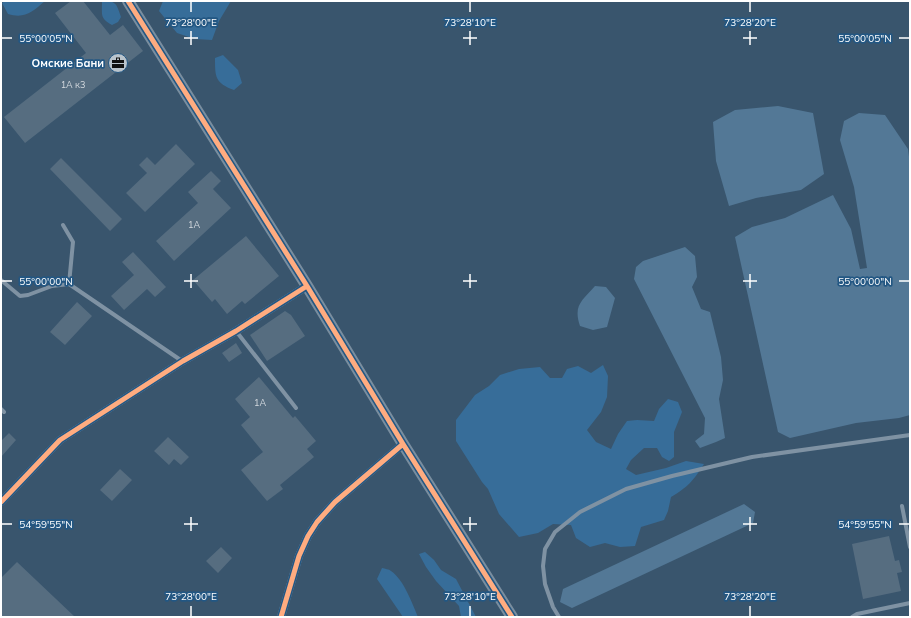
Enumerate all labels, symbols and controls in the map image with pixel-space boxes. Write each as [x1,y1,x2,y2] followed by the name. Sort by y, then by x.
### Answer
[165,16,217,29] text: 73°28'00"E
[444,16,496,29] text: 73°28'10"E
[724,16,776,29] text: 73°28'20"E
[19,32,73,45] text: 55°00'05"N
[838,32,892,45] text: 55°00'05"N
[107,52,129,74] office icon: Омские Бани
[32,56,104,70] place label: Омские Бани
[61,79,85,90] house number: 1А к3
[188,219,200,230] house number: 1А
[19,275,73,288] text: 55°00'00"N
[838,275,892,288] text: 55°00'00"N
[254,397,266,408] house number: 1А
[19,518,73,531] text: 54°59'55"N
[838,518,892,531] text: 54°59'55"N
[165,590,217,603] text: 73°28'00"E
[444,590,496,603] text: 73°28'10"E
[724,590,776,603] text: 73°28'20"E

